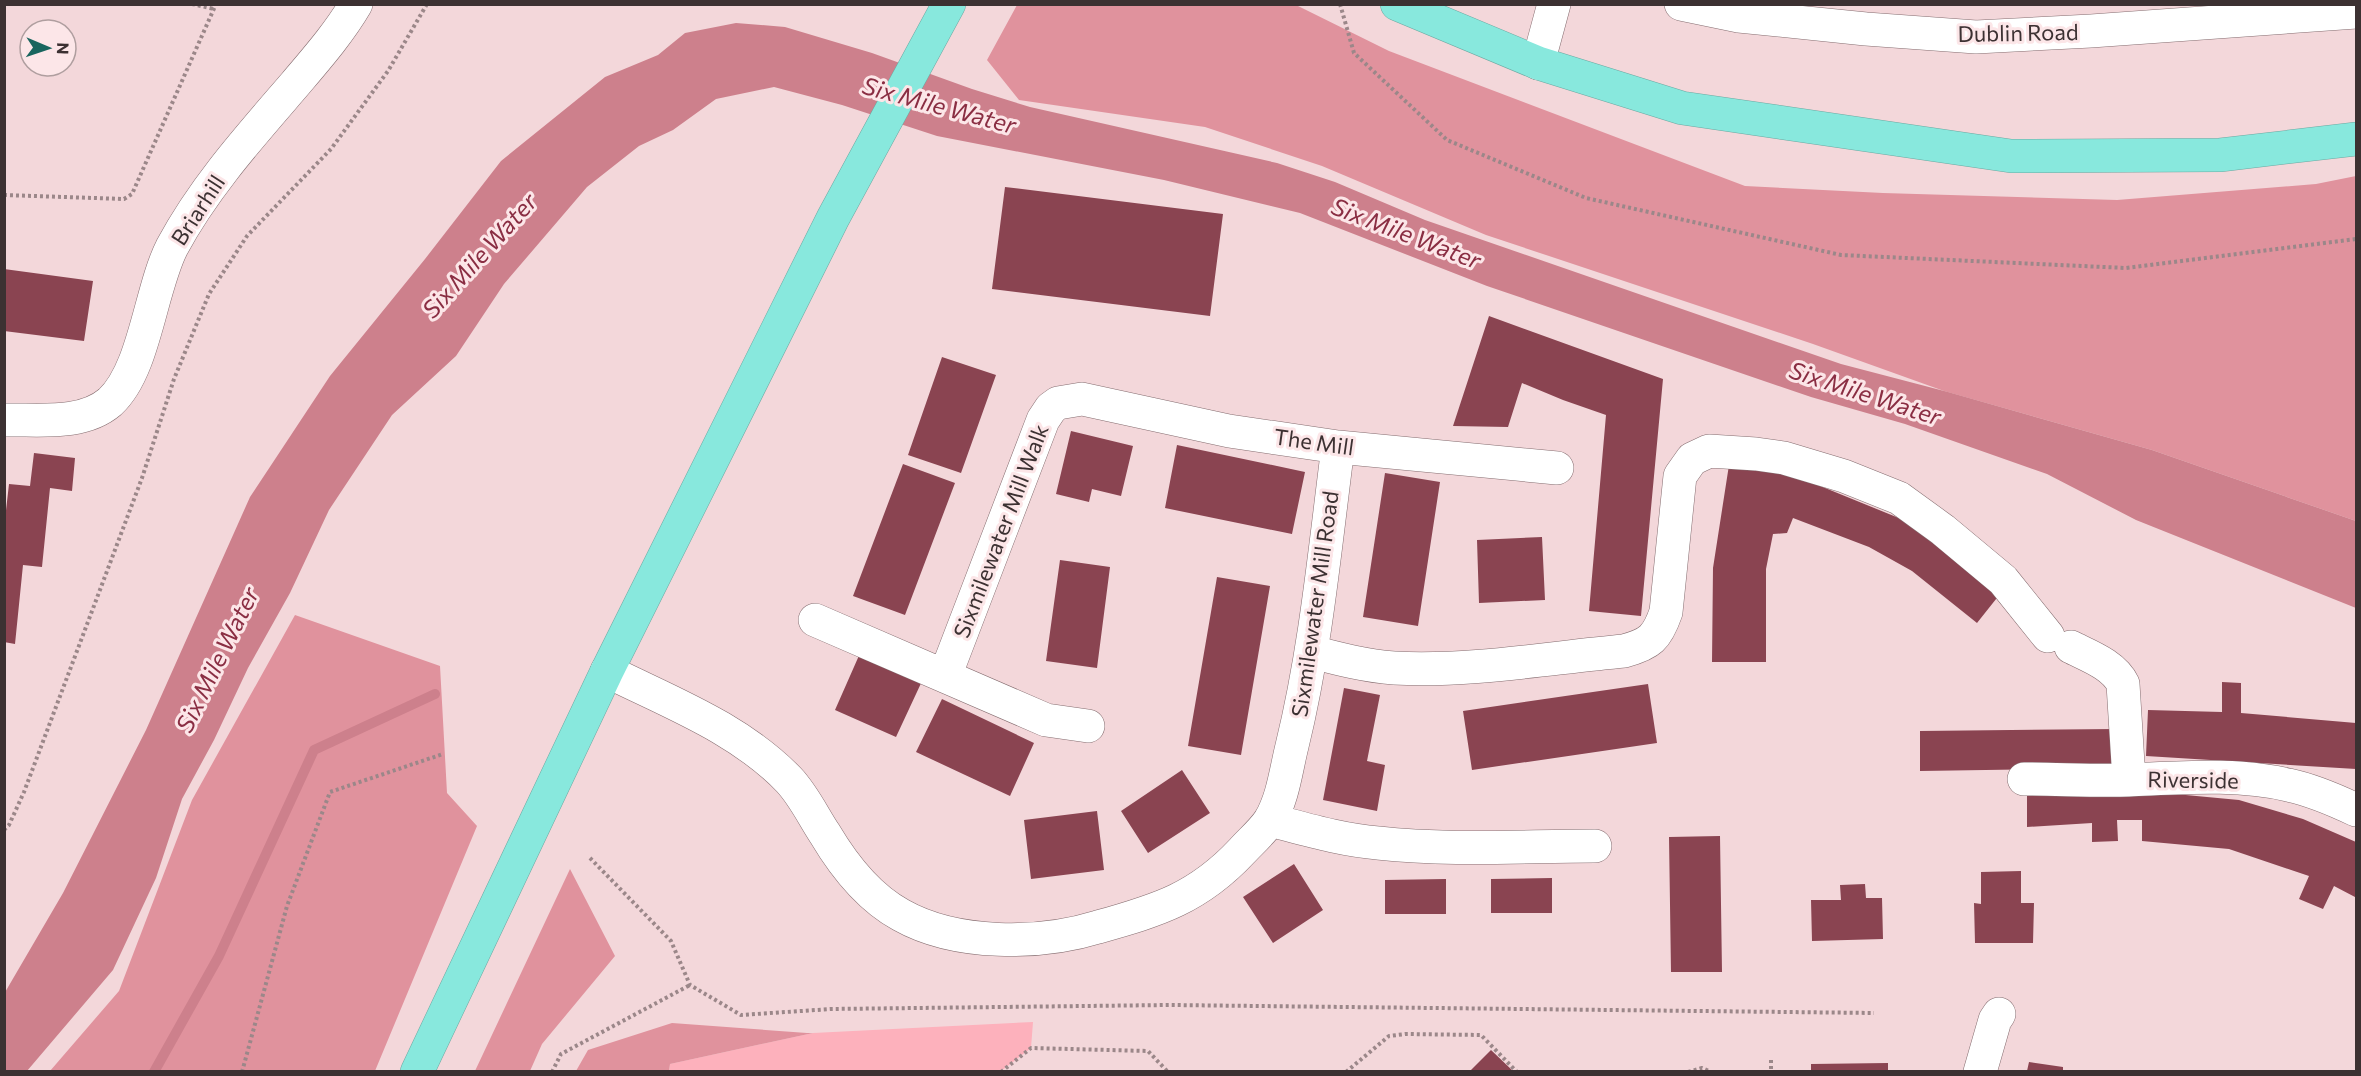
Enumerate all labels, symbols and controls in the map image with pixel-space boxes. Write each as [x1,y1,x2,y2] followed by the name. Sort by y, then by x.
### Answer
[18,18,78,78] north arrow
[1957,18,2079,47] street label: Dublin Road
[54,42,73,55] text: N
[859,70,1021,139] water label: Six Mile Water
[165,170,230,250] street label: Briarhill
[415,186,543,323] water label: Six Mile Water
[1328,191,1487,275] water label: Six Mile Water
[1786,354,1946,431] water label: Six Mile Water
[947,420,1054,642] street label: Sixmilewater Mill Walk
[1272,423,1356,460] street label: The Mill
[1285,489,1344,719] street label: Sixmilewater Mill Road
[169,581,265,737] water label: Six Mile Water
[2147,765,2239,794] street label: Riverside

